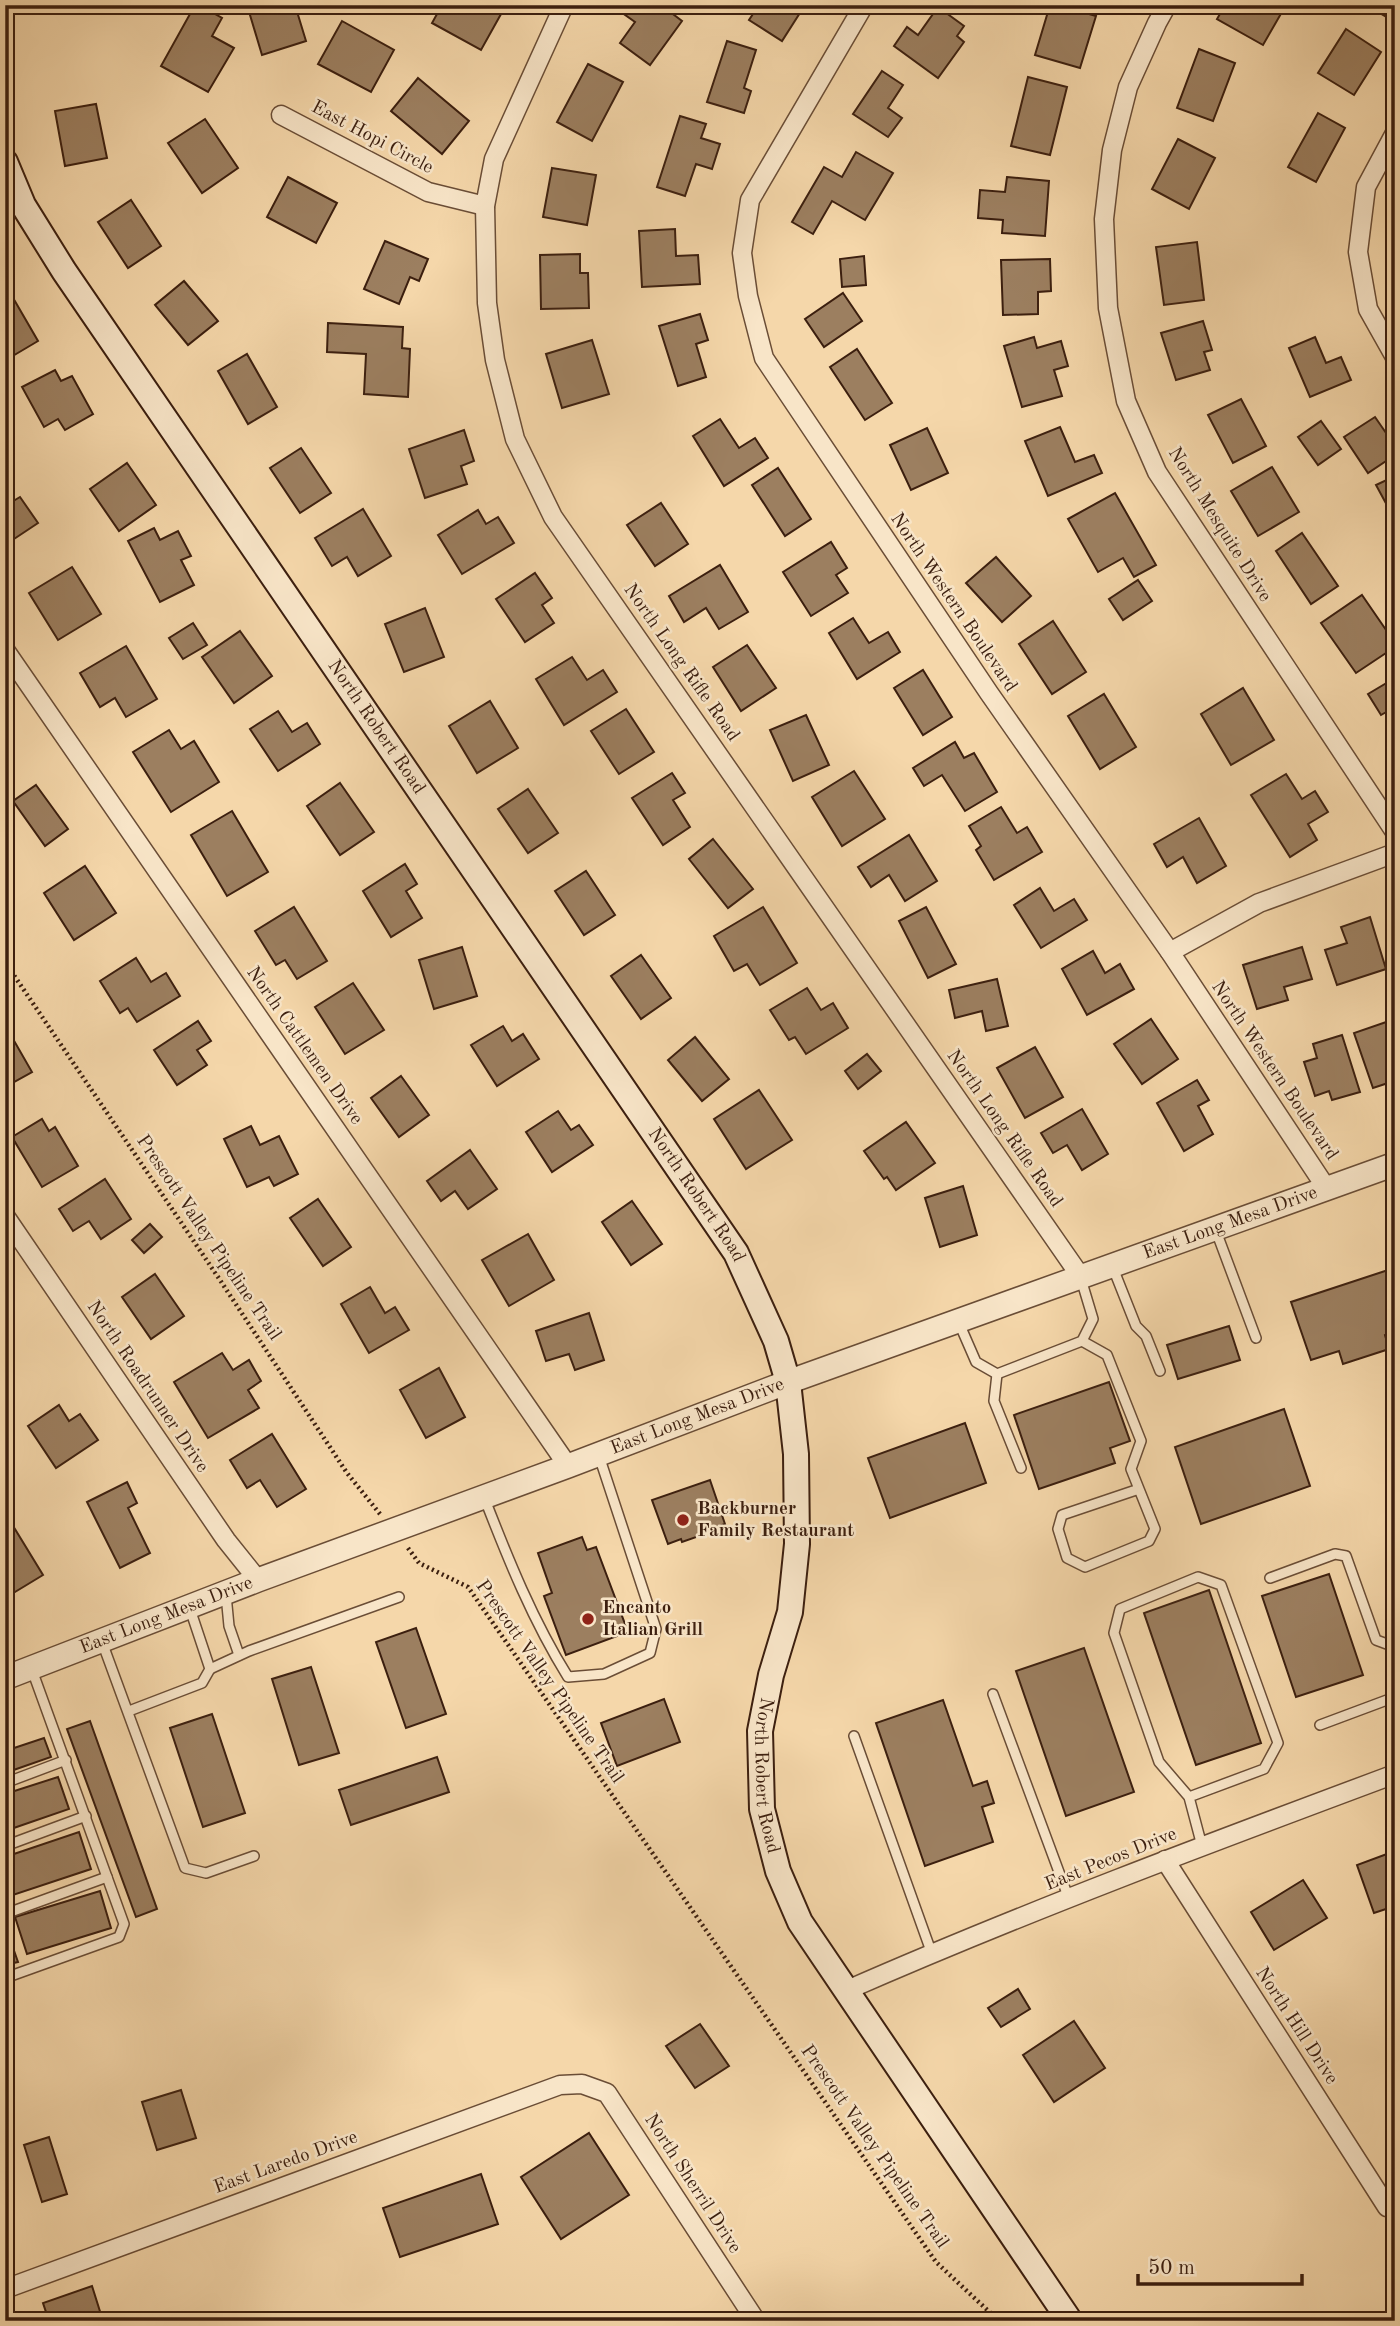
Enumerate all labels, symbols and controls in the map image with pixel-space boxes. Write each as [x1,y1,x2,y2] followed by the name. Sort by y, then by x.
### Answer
[308,98,436,178] street label: East Hopi Circle
[1164,444,1274,606] street label: North Mesquite Drive
[886,510,1020,696] street label: North Western Boulevard
[619,581,743,745] street label: North Long Rifle Road
[324,657,429,798] street label: North Robert Road
[242,963,366,1129] street label: North Cattlemen Drive
[1207,978,1341,1164] street label: North Western Boulevard
[942,1047,1066,1211] street label: North Long Rifle Road
[644,1125,748,1265] street label: North Robert Road
[132,1132,284,1344] street label: Prescott Valley Pipeline Trail
[1140,1183,1320,1263] street label: East Long Mesa Drive
[83,1298,211,1476] street label: North Roadrunner Drive
[608,1375,787,1458] street label: East Long Mesa Drive
[697,1500,854,1541] place label: Backburner Family Restaurant
[675,1512,691,1528] marker: Backburner Family Restaurant
[77,1573,256,1658] street label: East Long Mesa Drive
[471,1577,627,1787] street label: Prescott Valley Pipeline Trail
[602,1599,703,1640] place label: Encanto Italian Grill
[580,1611,596,1627] marker: Encanto Italian Grill
[750,1696,783,1856] street label: North Robert Road
[1042,1825,1180,1895] street label: East Pecos Drive
[1251,1964,1341,2088] street label: North Hill Drive
[796,2042,952,2252] street label: Prescott Valley Pipeline Trail
[640,2111,744,2257] street label: North Sherril Drive
[211,2128,361,2198] street label: East Laredo Drive
[1138,2242,1302,2286] scale bar
[1148,2258,1195,2279] text: 50 m

